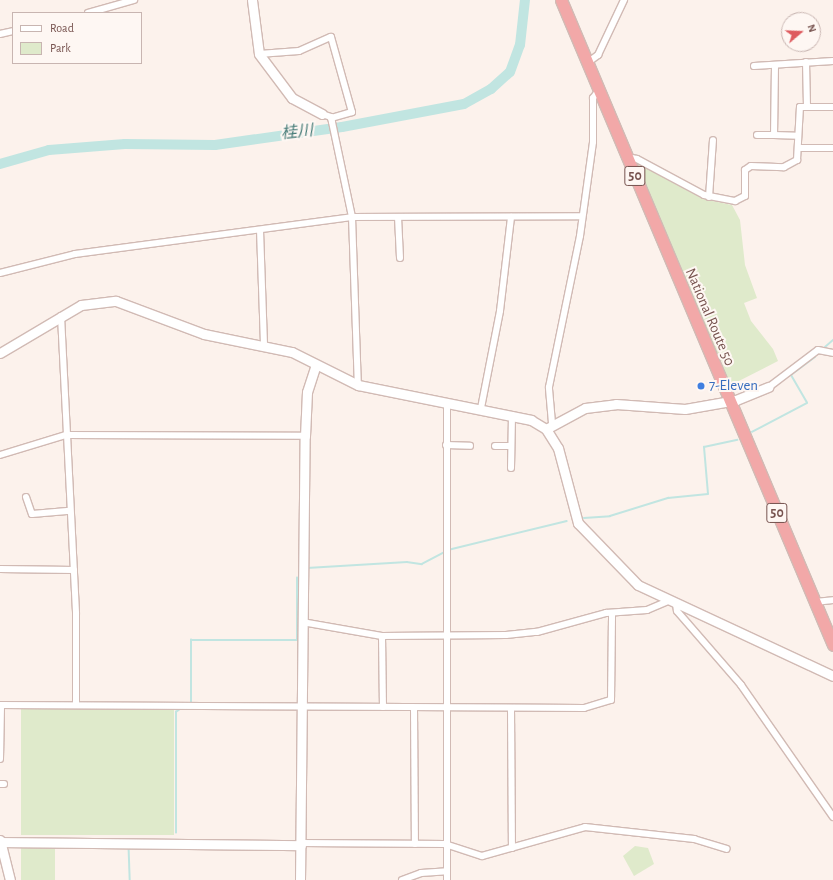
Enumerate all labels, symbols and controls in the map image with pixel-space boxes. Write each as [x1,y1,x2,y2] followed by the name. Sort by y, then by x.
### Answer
[12,12,142,64] legend
[781,12,821,52] north arrow
[50,22,74,34] text: Road
[805,23,818,34] text: N
[50,42,71,54] text: Park
[280,121,314,143] water label: 桂川
[624,164,646,188] road number: 50
[681,265,739,369] street label: National Route 50
[709,377,758,395] place label: 7-Eleven
[696,381,706,391] marker: 7-Eleven
[766,501,788,525] road number: 50

